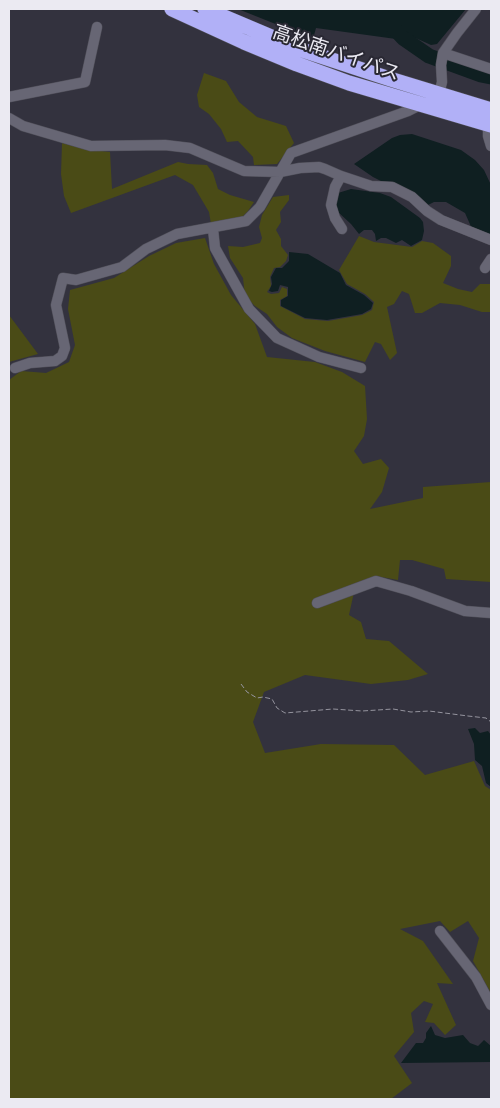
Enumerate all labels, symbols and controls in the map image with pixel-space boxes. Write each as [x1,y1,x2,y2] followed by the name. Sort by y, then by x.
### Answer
[269,22,403,86] street label: 高松南バイパス

